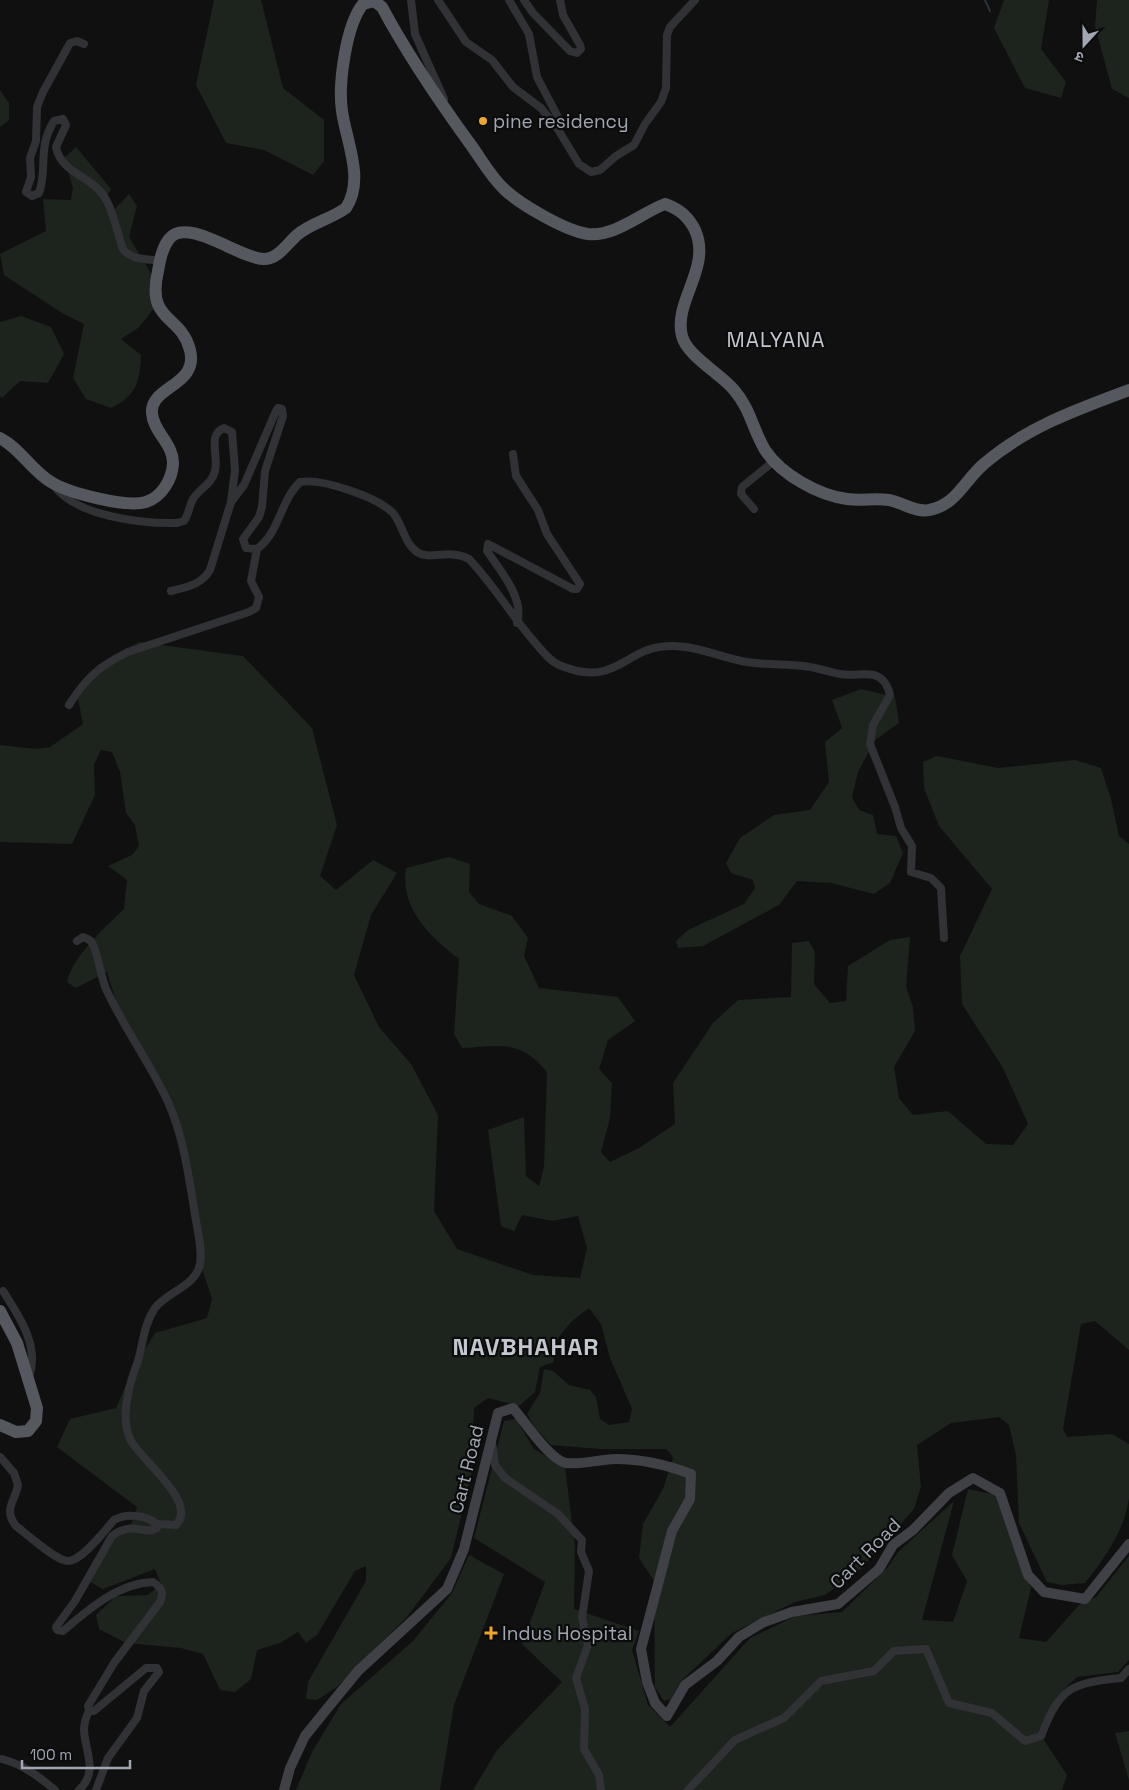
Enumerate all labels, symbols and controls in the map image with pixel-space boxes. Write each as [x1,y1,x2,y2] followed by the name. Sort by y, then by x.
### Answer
[1059,20,1109,70] north arrow
[1072,47,1086,67] text: उ
[493,109,629,134] place label: pine residency
[477,115,489,127] marker: pine residency
[727,326,825,353] district label: MALYANA
[452,1331,600,1362] district label: NAVBHAHAR
[443,1422,490,1516] street label: Cart Road
[825,1513,906,1594] street label: Cart Road
[502,1621,632,1646] place label: Indus Hospital
[484,1626,498,1640] marker: Indus Hospital
[22,1738,130,1770] scale bar
[30,1745,72,1764] text: 100 m

